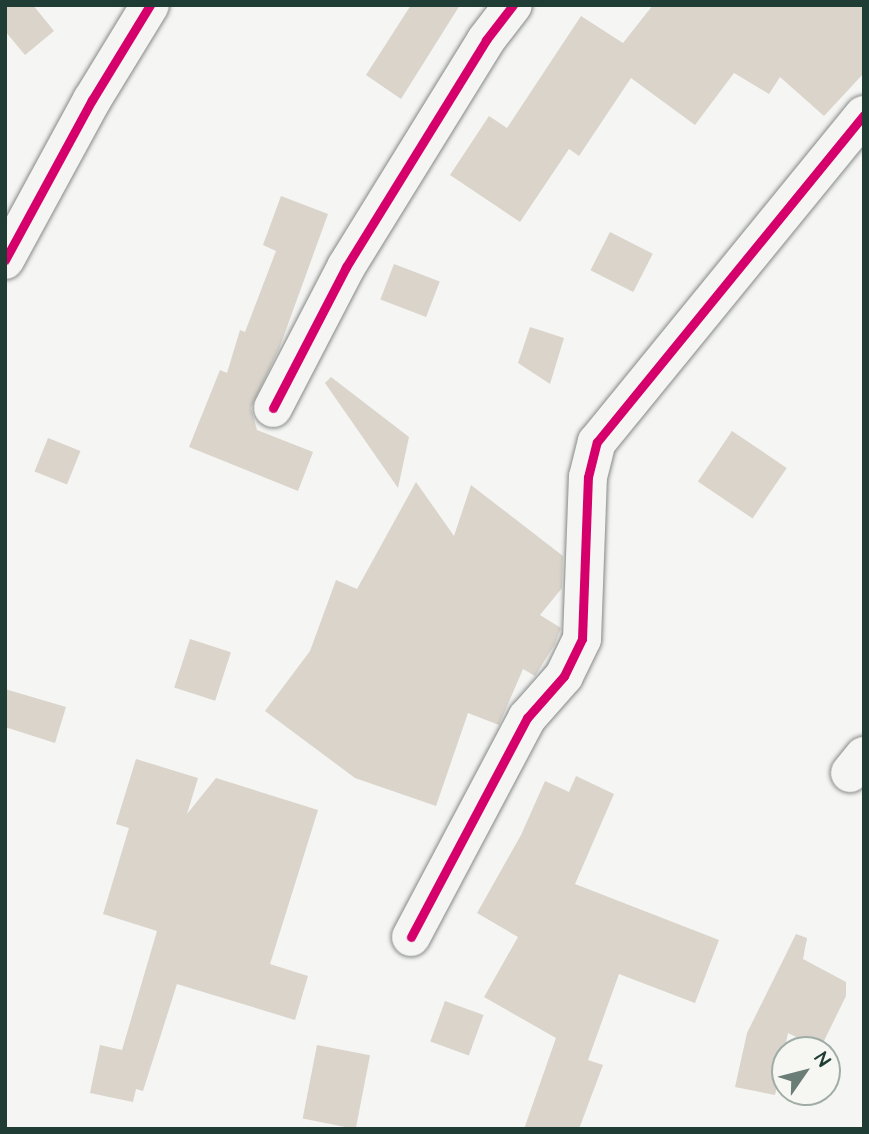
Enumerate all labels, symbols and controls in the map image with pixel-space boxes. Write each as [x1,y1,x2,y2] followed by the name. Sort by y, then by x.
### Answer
[771,1036,841,1106] north arrow
[807,1047,836,1072] text: N

